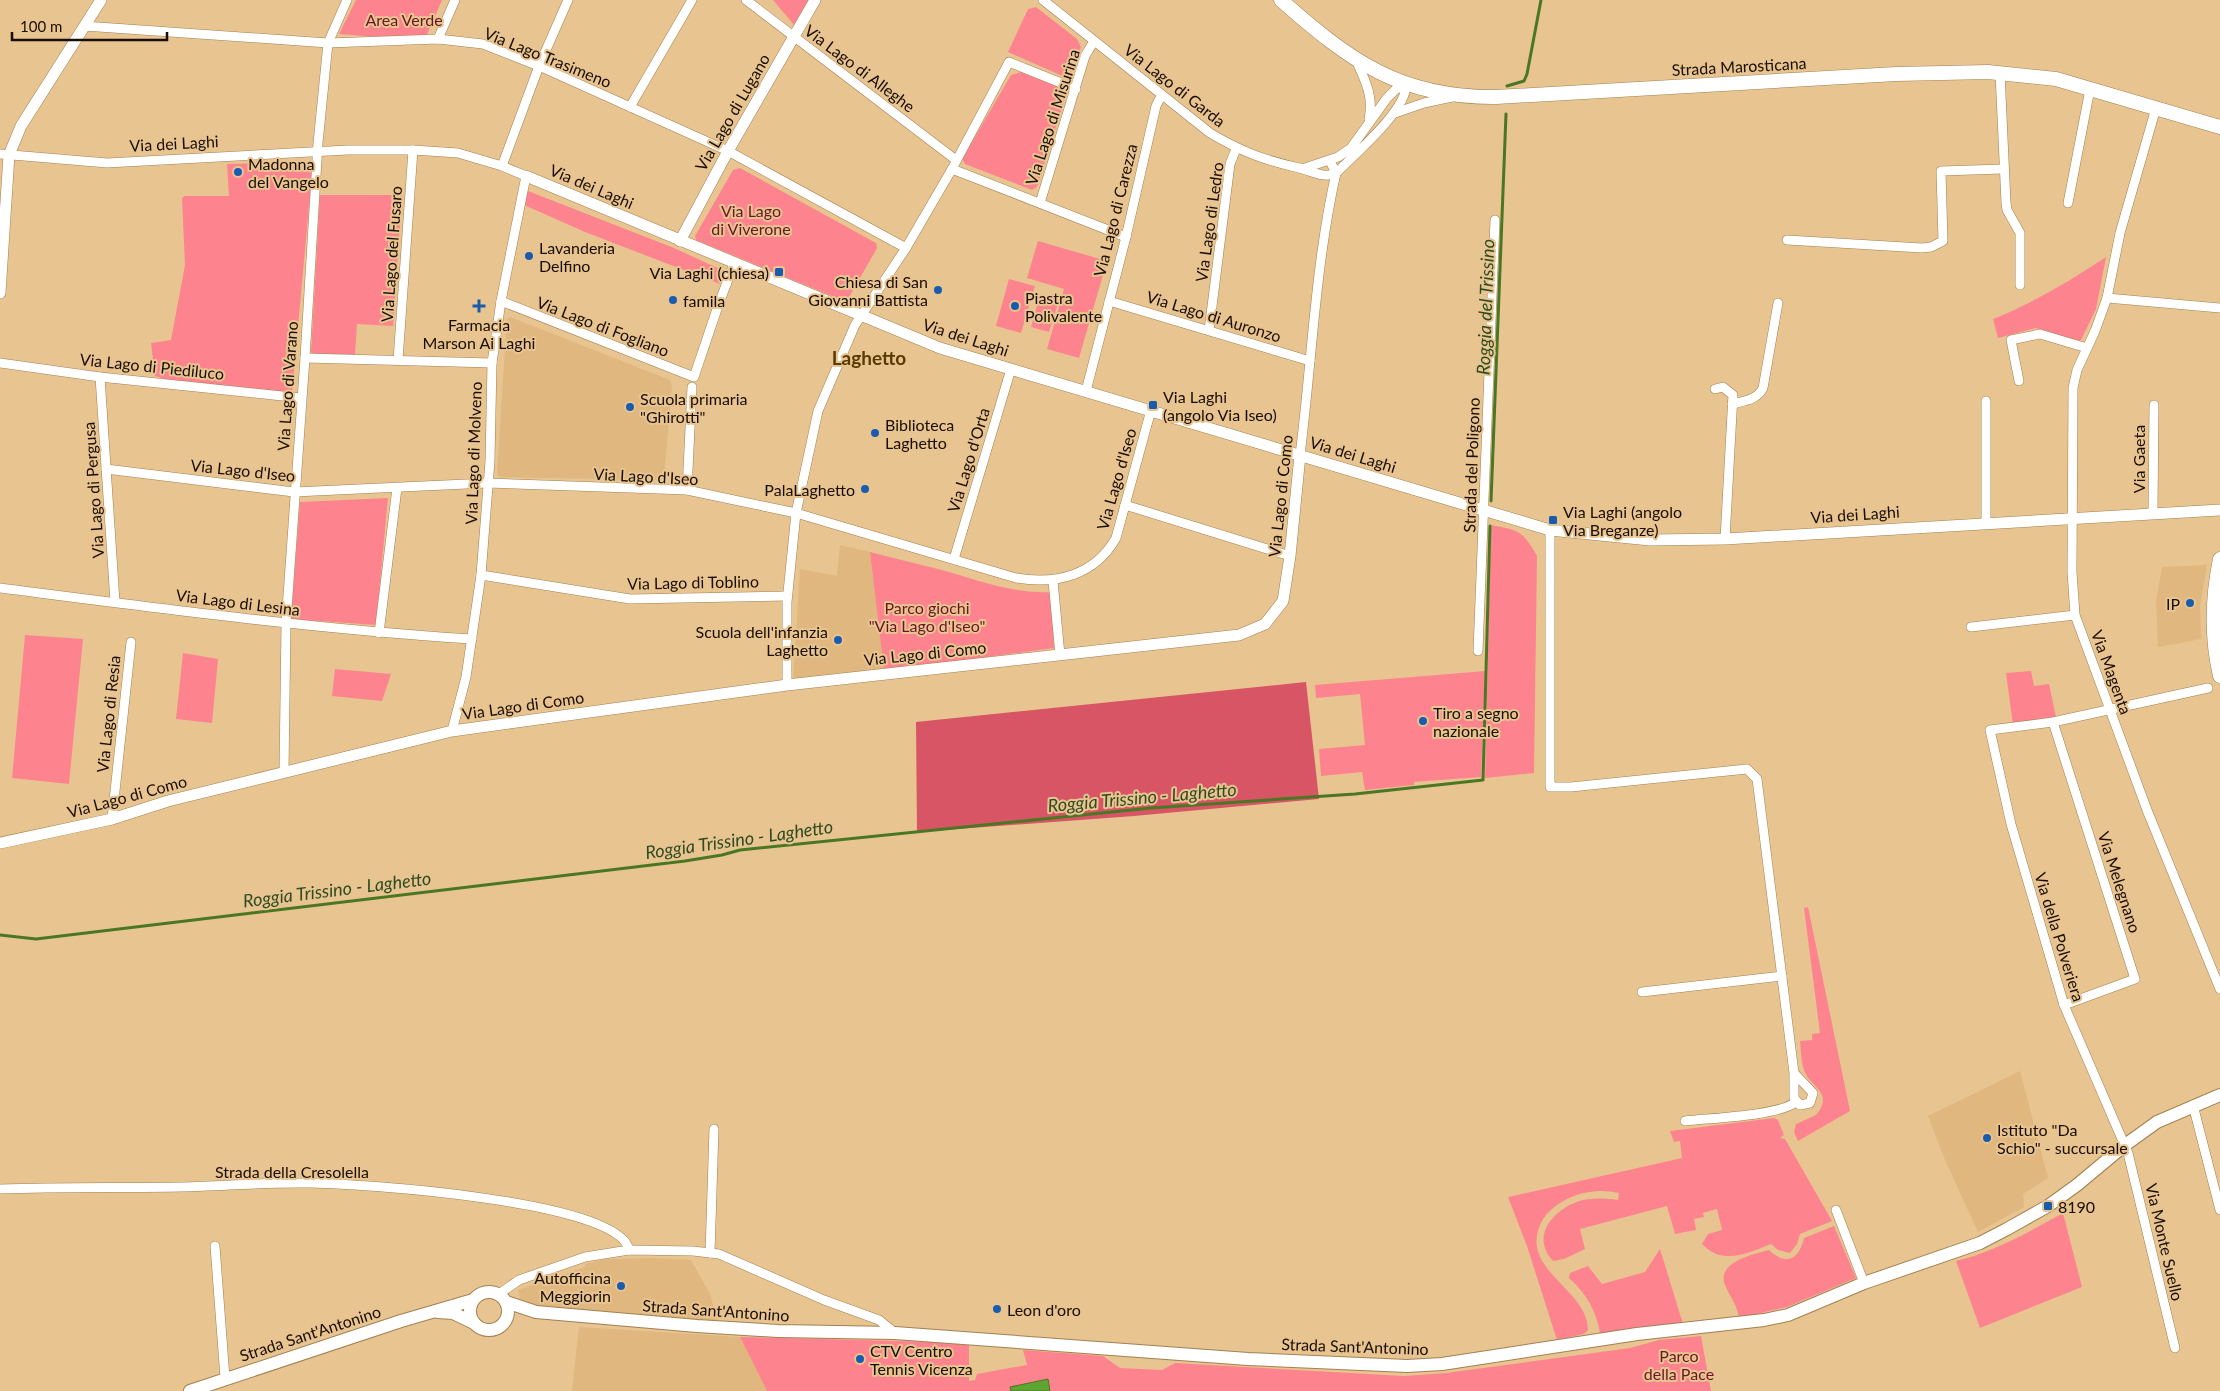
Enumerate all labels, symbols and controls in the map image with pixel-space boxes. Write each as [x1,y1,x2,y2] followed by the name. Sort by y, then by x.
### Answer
[12,10,168,42] scale bar
[365,10,443,29] park label: Area Verde
[20,17,62,35] text: 100 m
[801,20,919,116] street label: Via Lago di Alleghe
[482,23,614,91] street label: Via Lago Trasimeno
[1121,40,1229,130] street label: Via Lago di Garda
[1021,46,1083,188] street label: Via Lago di Misurina
[691,50,773,174] street label: Via Lago di Lugano
[1671,53,1807,79] street label: Strada Marosticana
[129,131,219,155] street label: Via dei Laghi
[1089,142,1141,278] street label: Via Lago di Carezza
[248,154,329,191] place label: Madonna del Vangelo
[547,160,637,212] street label: Via dei Laghi
[1191,161,1227,283] street label: Via Lago di Ledro
[232,166,244,178] marker: Madonna del Vangelo
[377,185,405,323] street label: Via Lago del Fusaro
[711,201,791,238] park label: Via Lago di Viverone
[539,238,615,275] place label: Lavanderia Delfino
[1472,239,1498,375] water label: Roggia del Trissino
[523,250,535,262] marker: Lavanderia Delfino
[649,263,769,282] place label: Via Laghi (chiesa)
[773,266,785,278] marker: Via Laghi (chiesa)
[808,272,928,309] place label: Chiesa di San Giovanni Battista
[932,284,944,296] marker: Chiesa di San Giovanni Battista
[1144,286,1284,346] street label: Via Lago di Auronzo
[1025,288,1102,325] place label: Piastra Polivalente
[683,291,725,310] place label: famila
[534,292,672,360] street label: Via Lago di Fogliano
[667,294,679,306] marker: famila
[473,300,485,312] marker: Farmacia Marson Ai Laghi
[1009,300,1021,312] marker: Piastra Polivalente
[921,314,1011,360] street label: Via dei Laghi
[423,315,535,352] place label: Farmacia Marson Ai Laghi
[273,321,301,451] street label: Via Lago di Varano
[832,346,906,369] district label: Laghetto
[79,349,225,383] street label: Via Lago di Piediluco
[461,381,485,525] street label: Via Lago di Molveno
[1163,387,1277,424] place label: Via Laghi (angolo Via Iseo)
[640,389,747,426] place label: Scuola primaria "Ghirotti"
[1459,397,1483,533] street label: Strada del Poligono
[1147,399,1159,411] marker: Via Laghi (angolo Via Iseo)
[624,401,636,413] marker: Scuola primaria "Ghirotti"
[943,405,993,515] street label: Via Lago d'Orta
[885,415,954,452] place label: Biblioteca Laghetto
[79,421,107,559] street label: Via Lago di Pergusa
[2129,425,2148,493] street label: Via Gaeta
[1092,426,1140,532] street label: Via Lago d'Iseo
[869,427,881,439] marker: Biblioteca Laghetto
[1308,432,1398,476] street label: Via dei Laghi
[1264,434,1296,558] street label: Via Lago di Como
[190,455,296,485] street label: Via Lago d'Iseo
[593,464,699,488] street label: Via Lago d'Iseo
[764,480,855,499] place label: PalaLaghetto
[859,483,871,495] marker: PalaLaghetto
[1810,501,1900,527] street label: Via dei Laghi
[1563,502,1682,539] place label: Via Laghi (angolo Via Breganze)
[1547,514,1559,526] marker: Via Laghi (angolo Via Breganze)
[627,571,759,593] street label: Via Lago di Toblino
[175,585,301,619] street label: Via Lago di Lesina
[2166,594,2180,613] place label: IP
[2184,597,2196,609] marker: IP
[869,598,985,635] park label: Parco giochi "Via Lago d'Iseo"
[696,622,828,659] place label: Scuola dell'infanzia Laghetto
[2088,627,2136,717] street label: Via Magenta
[832,634,844,646] marker: Scuola dell'infanzia Laghetto
[863,637,987,669] street label: Via Lago di Como
[92,654,124,774] street label: Via Lago di Resia
[461,687,585,723] street label: Via Lago di Como
[1433,703,1519,740] place label: Tiro a segno nazionale
[1417,715,1429,727] marker: Tiro a segno nazionale
[65,771,189,821] street label: Via Lago di Como
[1047,778,1237,816] water label: Roggia Trissino - Laghetto
[644,815,834,863] water label: Roggia Trissino - Laghetto
[2095,829,2145,935] street label: Via Melegnano
[242,867,432,911] water label: Roggia Trissino - Laghetto
[2031,870,2089,1004] street label: Via della Polveriera
[1997,1120,2128,1157] place label: Istituto "Da Schio" - succursale
[1981,1132,1993,1144] marker: Istituto "Da Schio" - succursale
[215,1162,369,1181] street label: Strada della Cresolella
[2142,1181,2188,1303] street label: Via Monte Suello
[2058,1197,2095,1216] place label: 8190
[2042,1200,2054,1212] marker: 8190
[534,1268,611,1305] place label: Autofficina Meggiorin
[615,1280,627,1292] marker: Autofficina Meggiorin
[642,1295,790,1325] street label: Strada Sant'Antonino
[1007,1300,1081,1319] place label: Leon d'oro
[237,1301,383,1365] street label: Strada Sant'Antonino
[991,1303,1003,1315] marker: Leon d'oro
[1281,1334,1429,1358] street label: Strada Sant'Antonino
[870,1341,973,1378] place label: CTV Centro Tennis Vicenza
[1644,1346,1714,1383] park label: Parco della Pace
[854,1353,866,1365] marker: CTV Centro Tennis Vicenza

